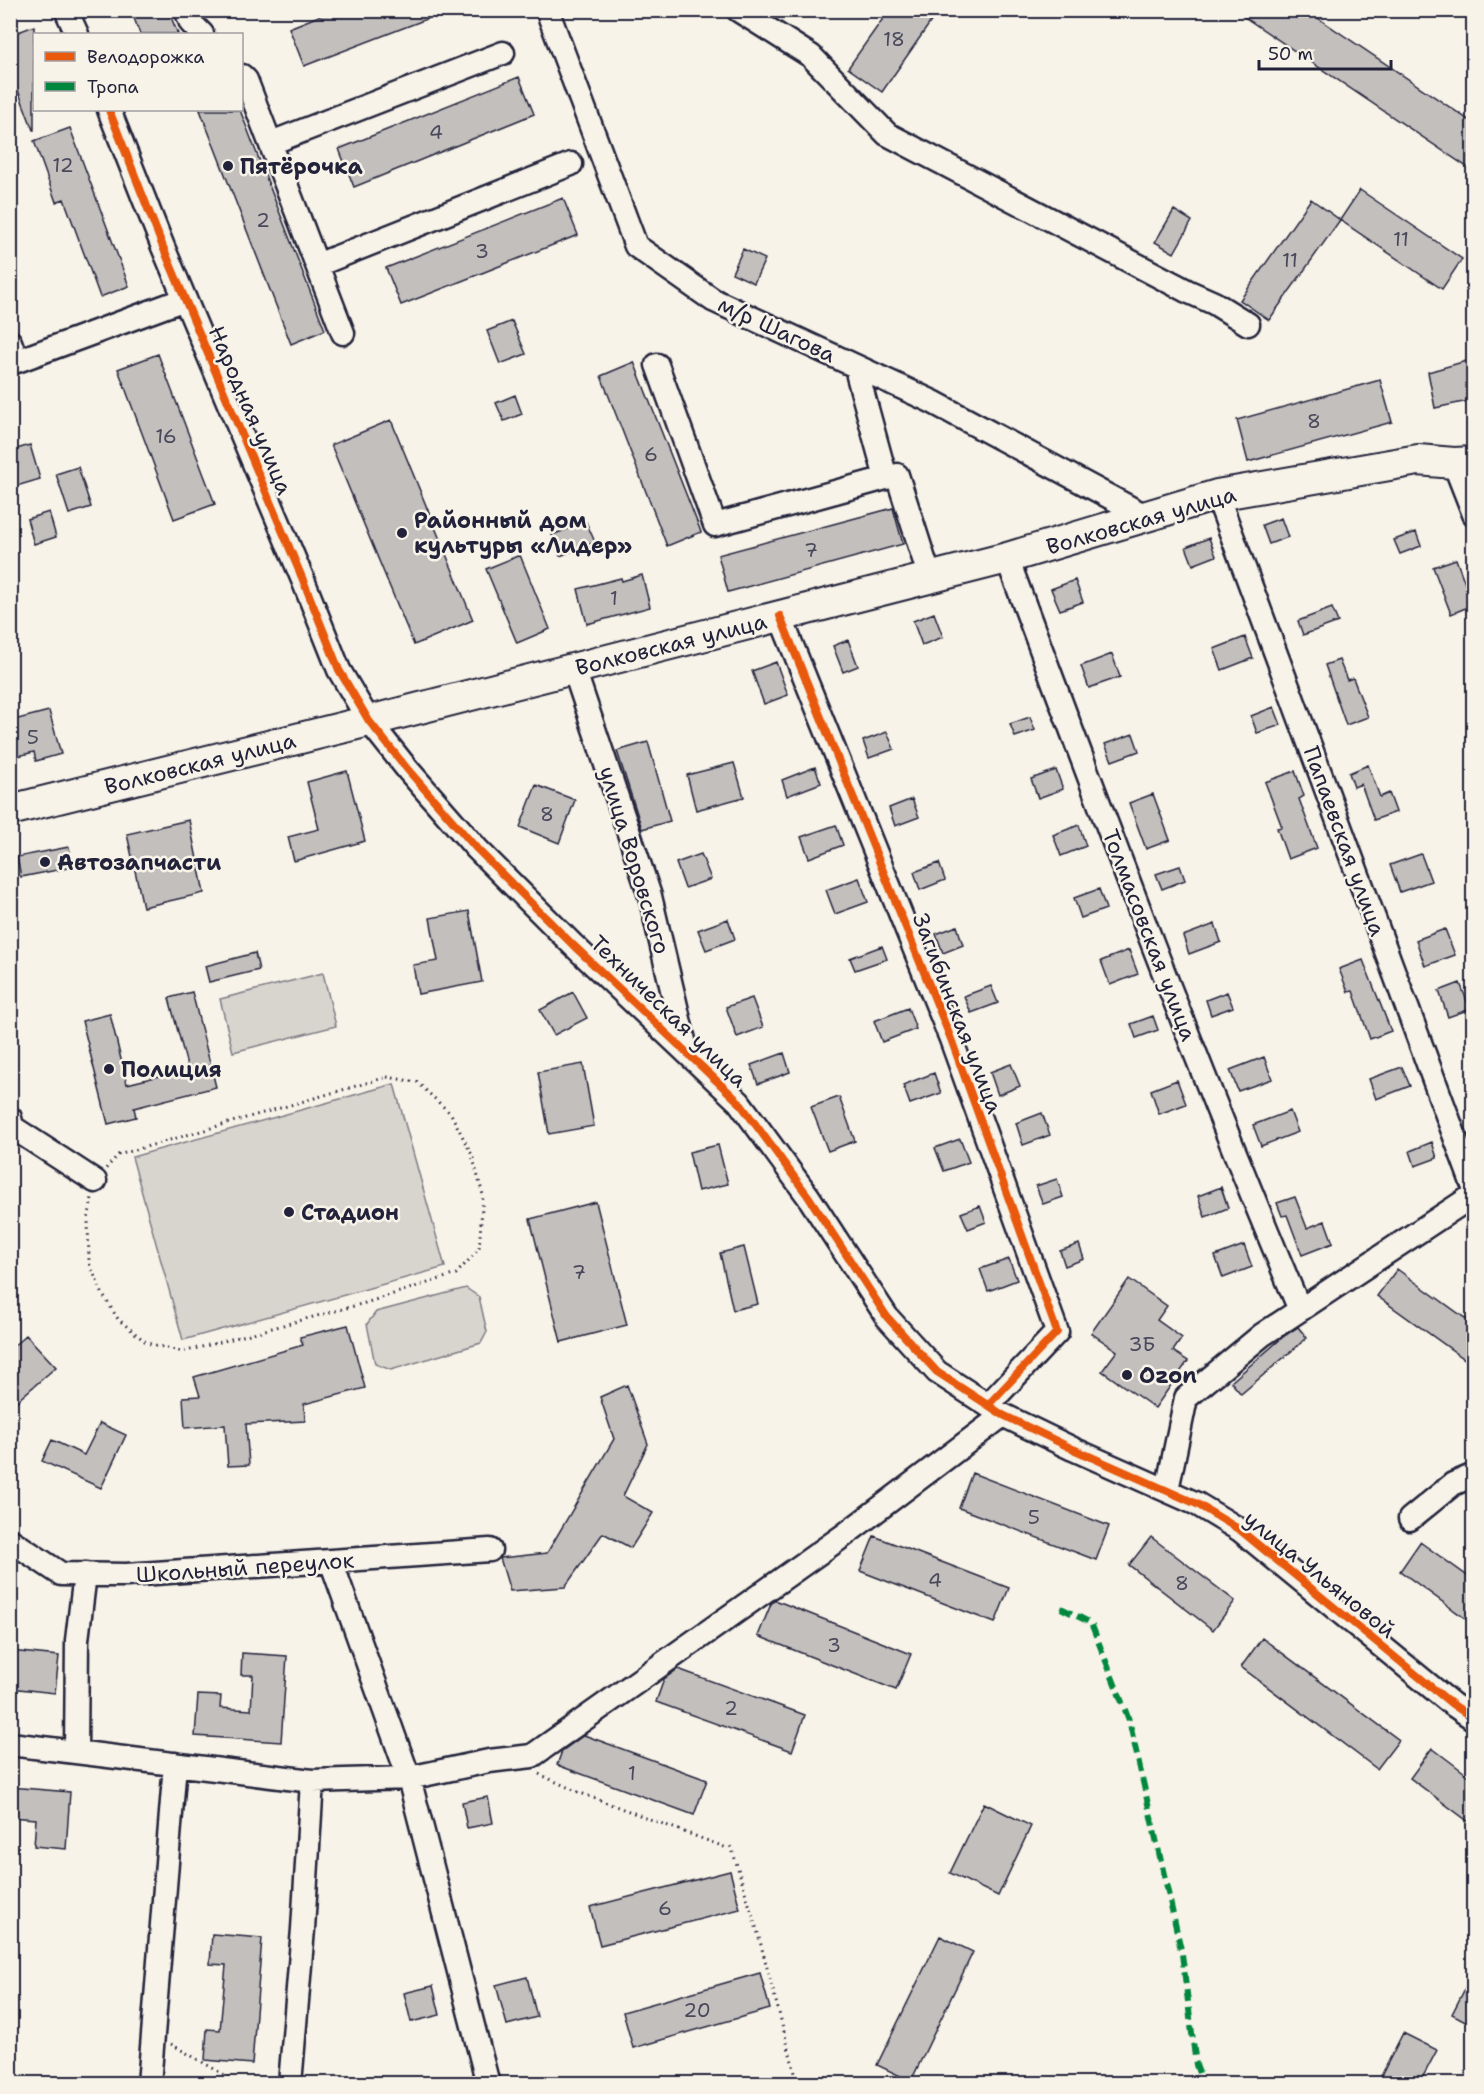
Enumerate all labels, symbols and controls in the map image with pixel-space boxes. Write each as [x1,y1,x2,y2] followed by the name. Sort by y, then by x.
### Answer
[883,26,905,52] house number: 18
[33,33,243,111] legend
[1259,33,1391,71] scale bar
[1268,42,1313,66] text: 50 m
[87,45,205,69] text: Велодорожка
[87,75,139,99] text: Тропа
[429,119,443,145] house number: 4
[52,152,74,178] house number: 12
[240,152,363,181] place label: Пятёрочка
[221,159,235,173] marker: Пятёрочка
[256,207,270,233] house number: 2
[1393,226,1409,252] house number: 11
[475,238,489,264] house number: 3
[1282,247,1298,273] house number: 11
[713,290,840,369] street label: м/р Шагова
[202,321,299,499] street label: Народная улица
[1307,408,1321,434] house number: 8
[155,423,177,449] house number: 16
[644,441,658,467] house number: 6
[1043,479,1240,561] street label: Волковская улица
[414,506,632,560] place label: Районный дом культуры «Лидер»
[395,526,409,540] marker: Районный дом культуры «Лидер»
[804,537,818,563] house number: 7
[610,585,618,611] house number: 1
[572,607,770,682] street label: Волковская улица
[27,724,39,750] house number: 5
[101,726,299,801] street label: Волковская улица
[1297,742,1392,940] street label: Папаевская улица
[592,763,677,957] street label: улица Воровского
[540,801,554,827] house number: 8
[1096,825,1203,1045] street label: Толмасовская улица
[57,848,221,877] place label: Автозапчасти
[38,855,52,869] marker: Автозапчасти
[906,909,1009,1118] street label: Загибинская улица
[584,929,753,1094] street label: Техническая улица
[121,1055,222,1084] place label: Полиция
[102,1062,116,1076] marker: Полиция
[301,1198,399,1227] place label: Стадион
[282,1205,296,1219] marker: Стадион
[572,1259,586,1285] house number: 7
[1128,1331,1156,1357] house number: 3Б
[1139,1361,1197,1390] place label: Ozon
[1120,1368,1134,1382] marker: Ozon
[1028,1504,1040,1530] house number: 5
[1238,1504,1402,1645] street label: улица Ульяновой
[135,1545,355,1590] street label: Школьный переулок
[928,1567,942,1593] house number: 4
[1175,1570,1189,1596] house number: 8
[827,1632,841,1658] house number: 3
[724,1695,738,1721] house number: 2
[628,1760,636,1786] house number: 1
[658,1895,672,1921] house number: 6
[683,1997,711,2023] house number: 20

